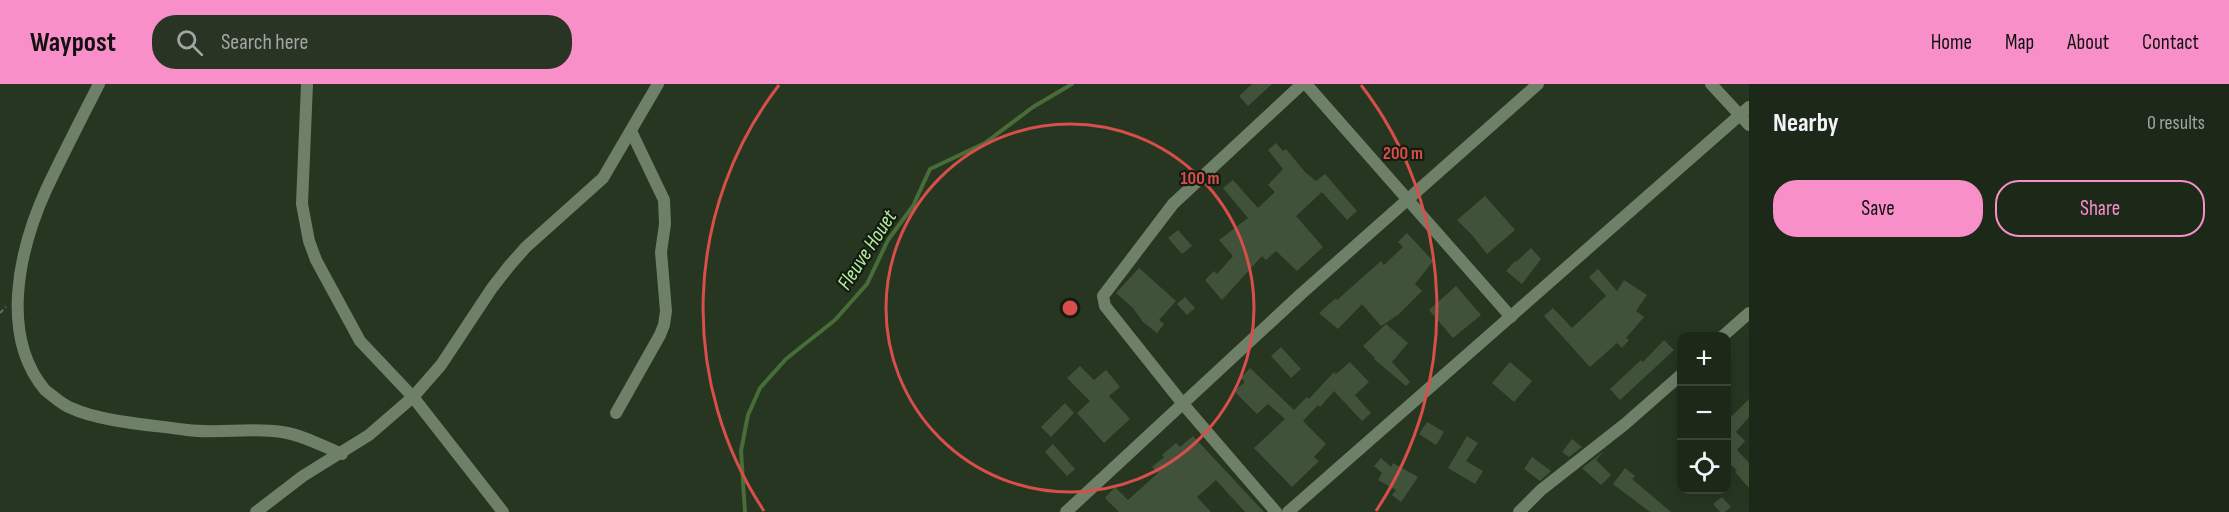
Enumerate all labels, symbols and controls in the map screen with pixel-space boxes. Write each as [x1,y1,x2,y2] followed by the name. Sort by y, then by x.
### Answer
[152,15,572,69] search box
[30,26,116,59] text: Waypost
[173,26,206,59] icon: search
[221,29,308,56] text: Search here
[1931,30,1972,55] text: Home
[2005,30,2034,55] text: Map
[2067,30,2109,55] text: About
[2142,30,2199,55] text: Contact
[1773,108,1839,139] text: Nearby
[2147,111,2205,135] text: 0 results
[1383,143,1423,164] text: 200 m
[1181,168,1220,189] text: 100 m
[1773,180,1983,237] button: Save
[1995,180,2205,237] button: Share
[832,205,902,294] water label: Fleuve Houet
[1060,298,1080,318] centre of rings
[1677,332,1731,494] map controls
[1677,332,1731,386] button: +
[1677,386,1731,440] button: −
[1677,440,1731,494] button: locate

